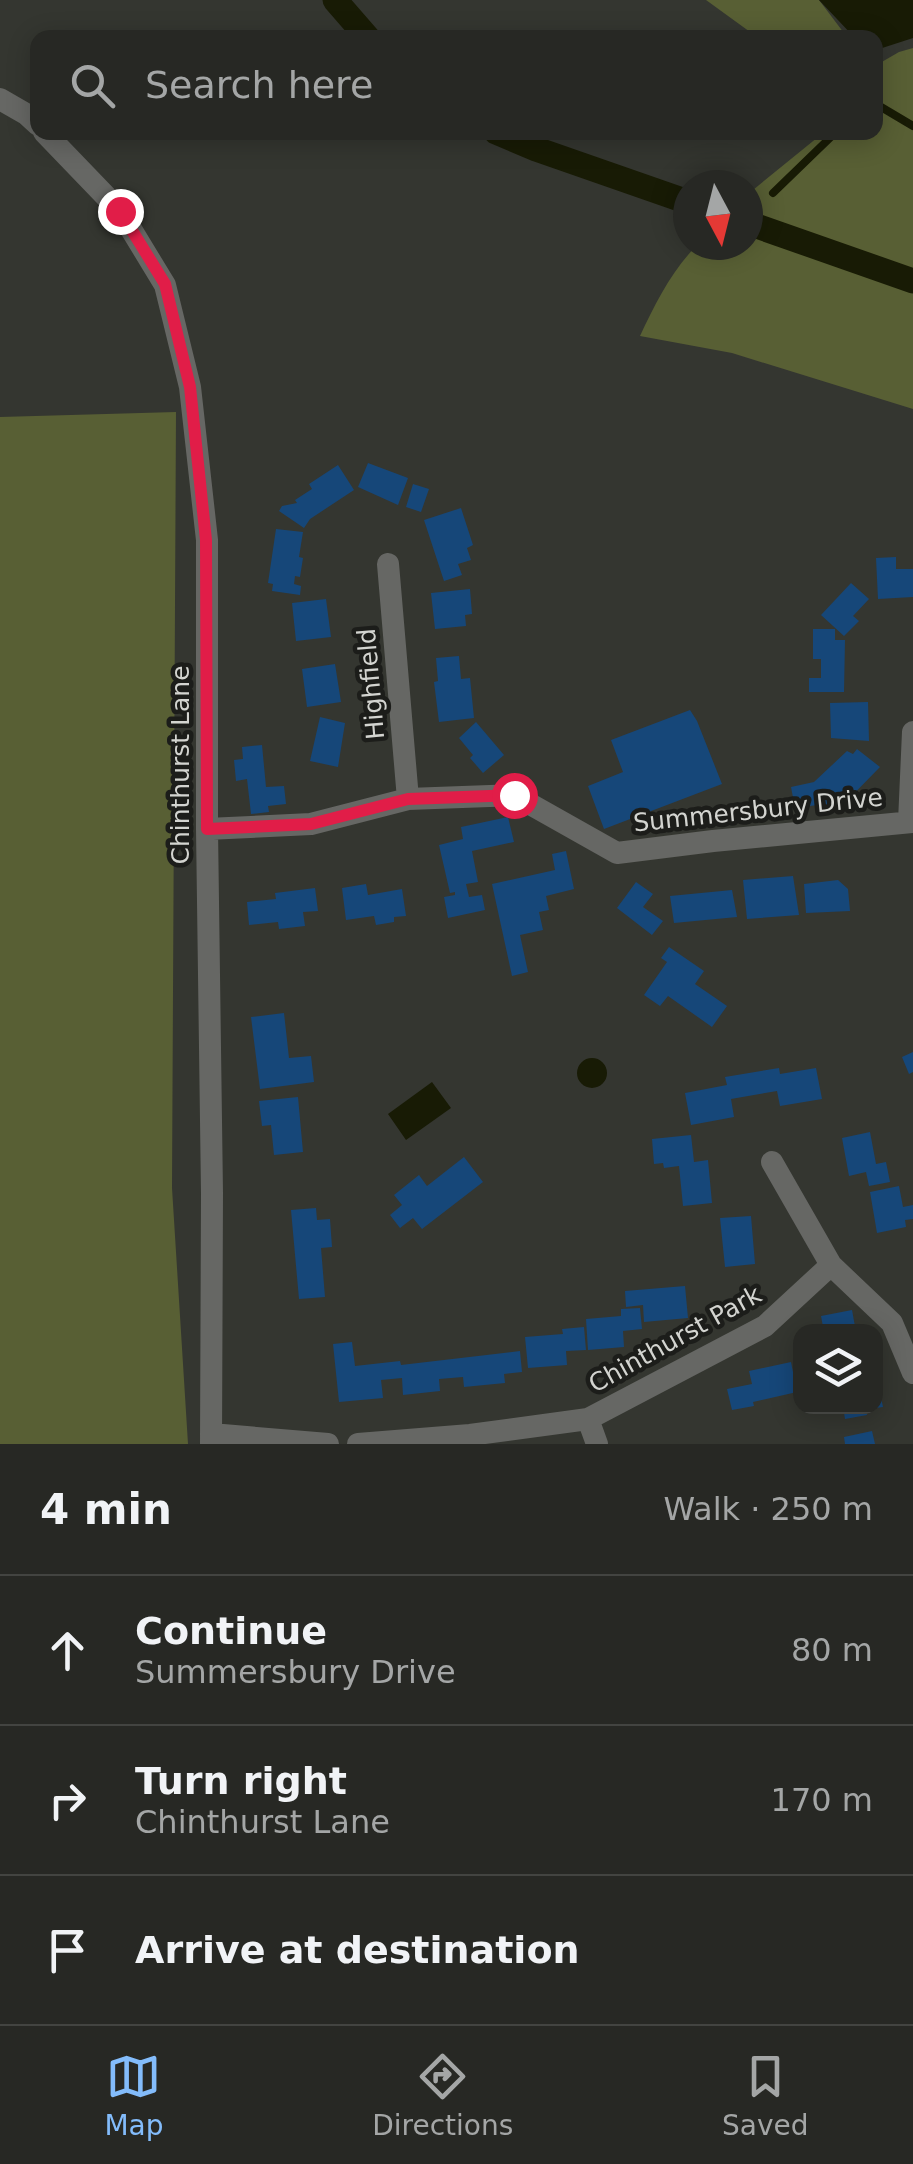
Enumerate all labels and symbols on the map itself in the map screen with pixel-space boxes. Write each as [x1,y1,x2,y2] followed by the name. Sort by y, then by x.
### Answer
[673,170,763,260] north arrow
[98,189,144,235] route end
[352,627,390,741] street label: Highfield
[166,665,195,865] street label: Chinthurst Lane
[492,773,538,819] route start
[632,782,884,838] street label: Summersbury Drive
[584,1279,767,1398] street label: Chinthurst Park

